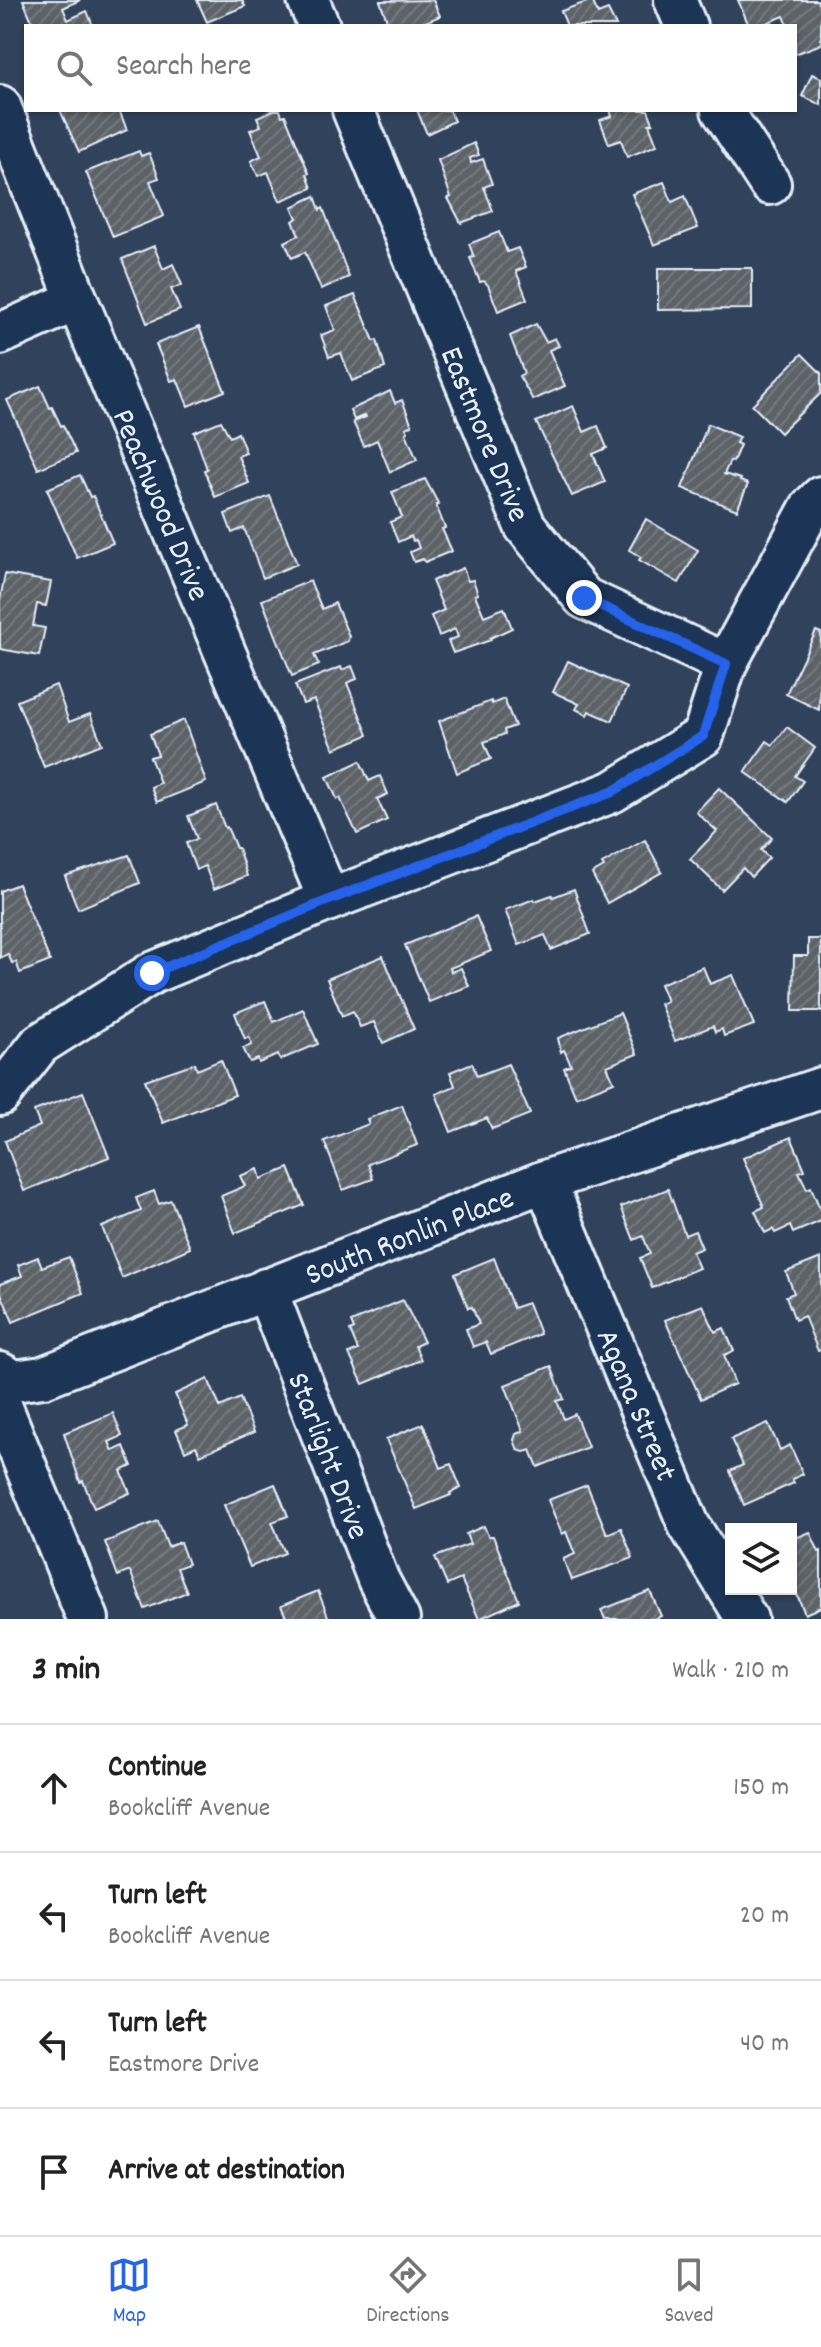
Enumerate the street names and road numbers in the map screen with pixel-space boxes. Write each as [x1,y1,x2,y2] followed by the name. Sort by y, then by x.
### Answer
[425,341,539,530] street label: Eastmore Drive
[97,403,219,609] street label: Peachwood Drive
[300,1177,522,1300] street label: South Ronlin Place
[581,1323,686,1490] street label: Agana Street
[272,1367,379,1547] street label: Starlight Drive

